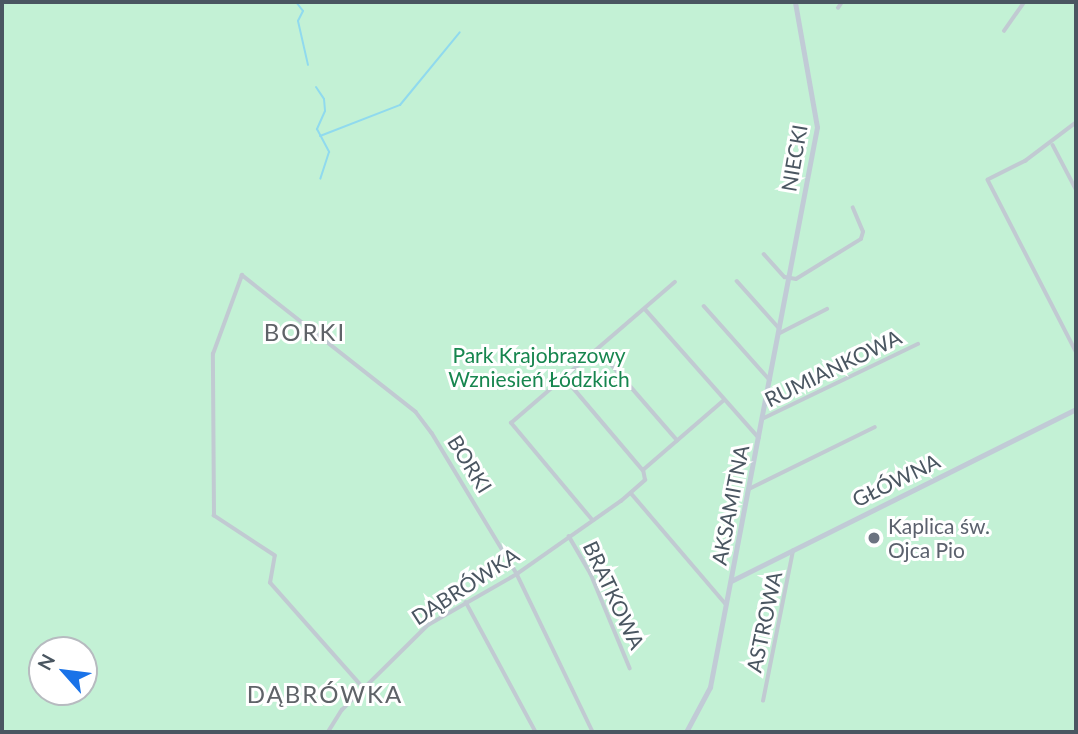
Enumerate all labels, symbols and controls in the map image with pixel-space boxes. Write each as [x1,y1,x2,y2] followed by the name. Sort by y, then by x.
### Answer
[776,123,812,193] street label: NIECKI
[264,318,346,346] district label: BORKI
[761,324,905,412] street label: RUMIANKOWA
[448,342,630,392] park label: Park Krajobrazowy Wzniesień Łódzkich
[443,430,497,498] street label: BORKI
[706,443,754,567] street label: AKSAMITNA
[848,448,944,512] street label: GŁÓWNA
[888,513,990,563] place label: Kaplica św. Ojca Pio
[866,530,882,546] marker: Kaplica św. Ojca Pio
[578,537,650,653] street label: BRATKOWA
[407,542,523,630] street label: DĄBRÓWKA
[741,569,787,675] street label: ASTROWA
[28,636,98,706] north arrow
[32,650,59,674] text: N
[248,680,402,708] district label: DĄBRÓWKA

